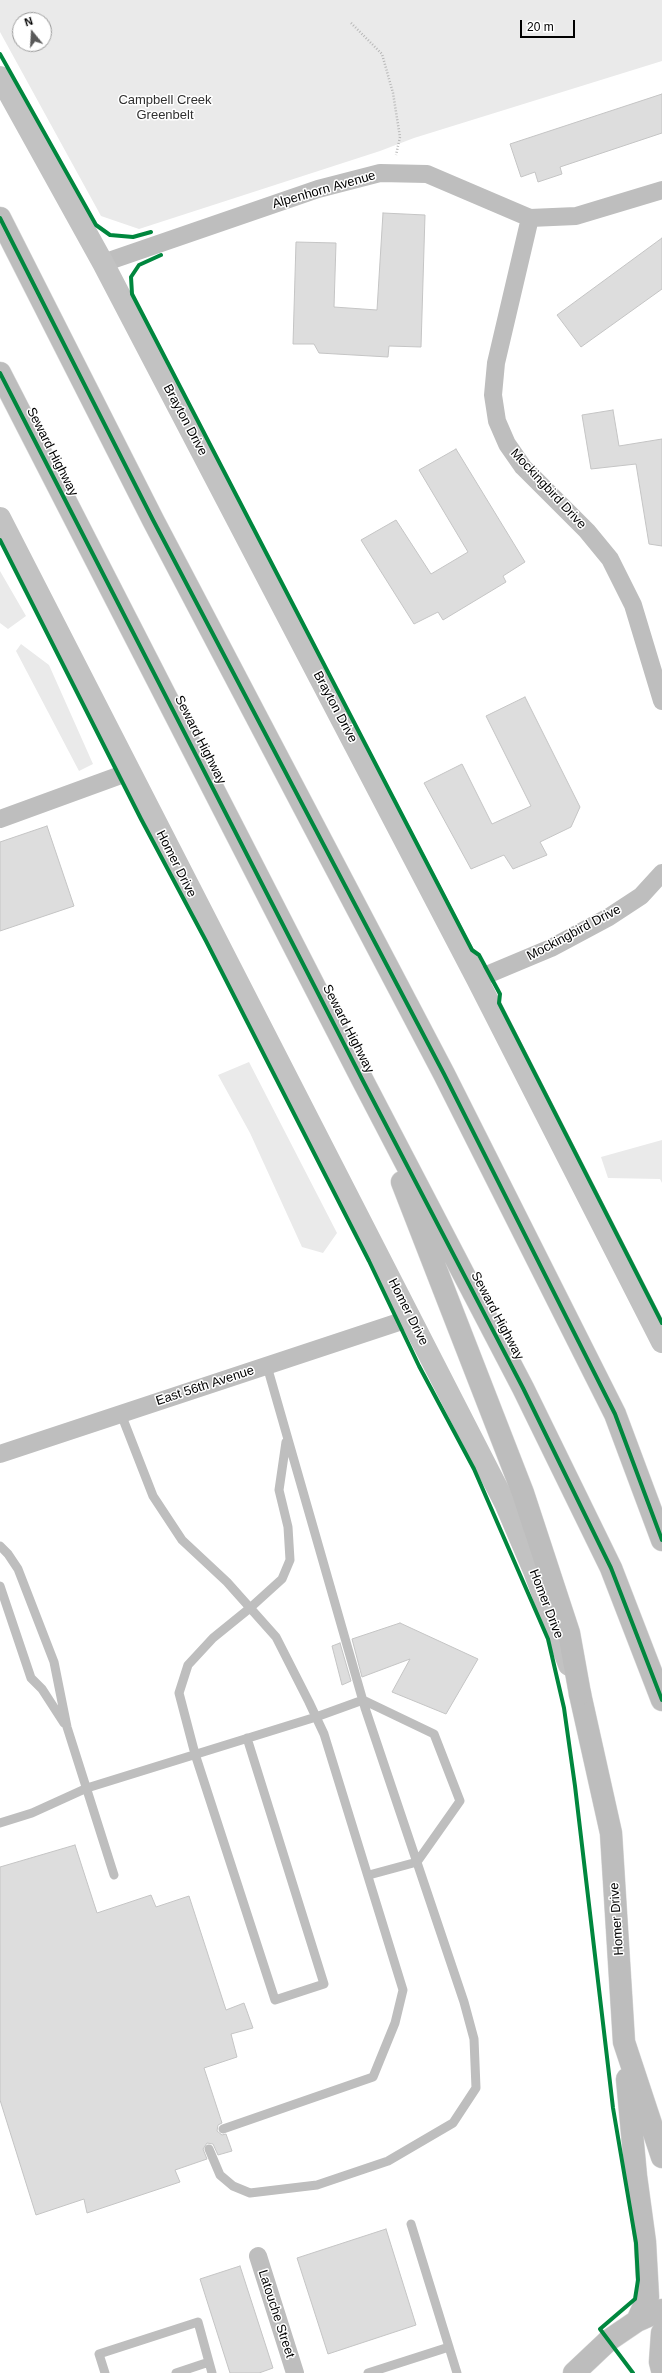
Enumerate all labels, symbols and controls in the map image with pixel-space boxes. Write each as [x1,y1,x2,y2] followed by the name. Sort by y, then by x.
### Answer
[12,12,52,52] north arrow
[522,12,577,38] scale bar
[23,15,34,28] text: N
[527,20,554,34] text: 20 m
[118,92,212,123] park label: Campbell Creek Greenbelt
[271,168,377,212] street label: Alpenhorn Avenue
[160,382,210,458] street label: Brayton Drive
[23,405,81,499] street label: Seward Highway
[507,446,589,532] street label: Mockingbird Drive
[310,669,360,745] street label: Brayton Drive
[171,693,229,787] street label: Seward Highway
[152,828,200,900] street label: Homer Drive
[524,902,624,964] street label: Mockingbird Drive
[319,982,377,1076] street label: Seward Highway
[467,1269,527,1363] street label: Seward Highway
[384,1276,432,1348] street label: Homer Drive
[154,1363,256,1409] street label: East 56th Avenue
[526,1567,566,1641] street label: Homer Drive
[607,1882,627,1956] street label: Homer Drive
[254,2268,298,2360] street label: Latouche Street

